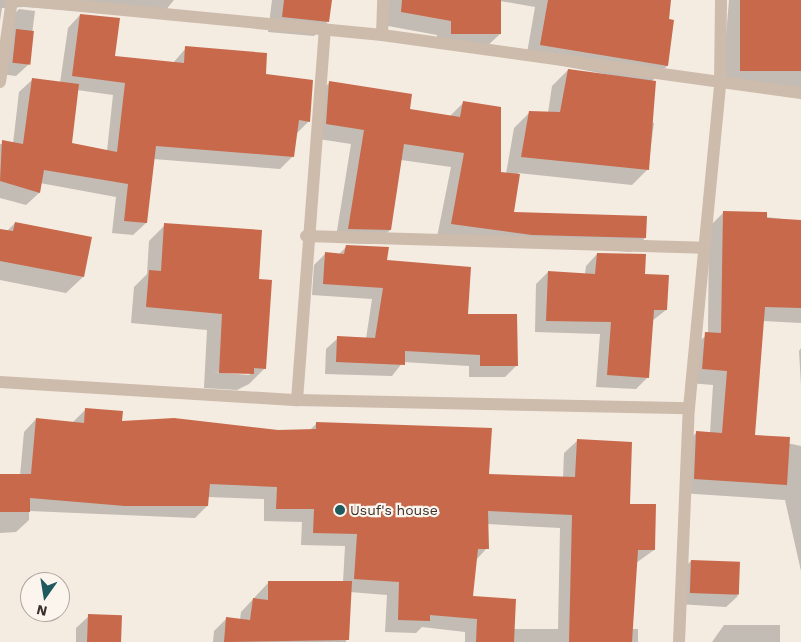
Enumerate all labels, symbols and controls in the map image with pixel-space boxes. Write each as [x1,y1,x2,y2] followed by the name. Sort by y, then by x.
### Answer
[350,502,438,518] place label: Usuf's house
[334,504,346,516] marker: Usuf's house
[20,572,70,622] north arrow
[35,602,49,620] text: N

